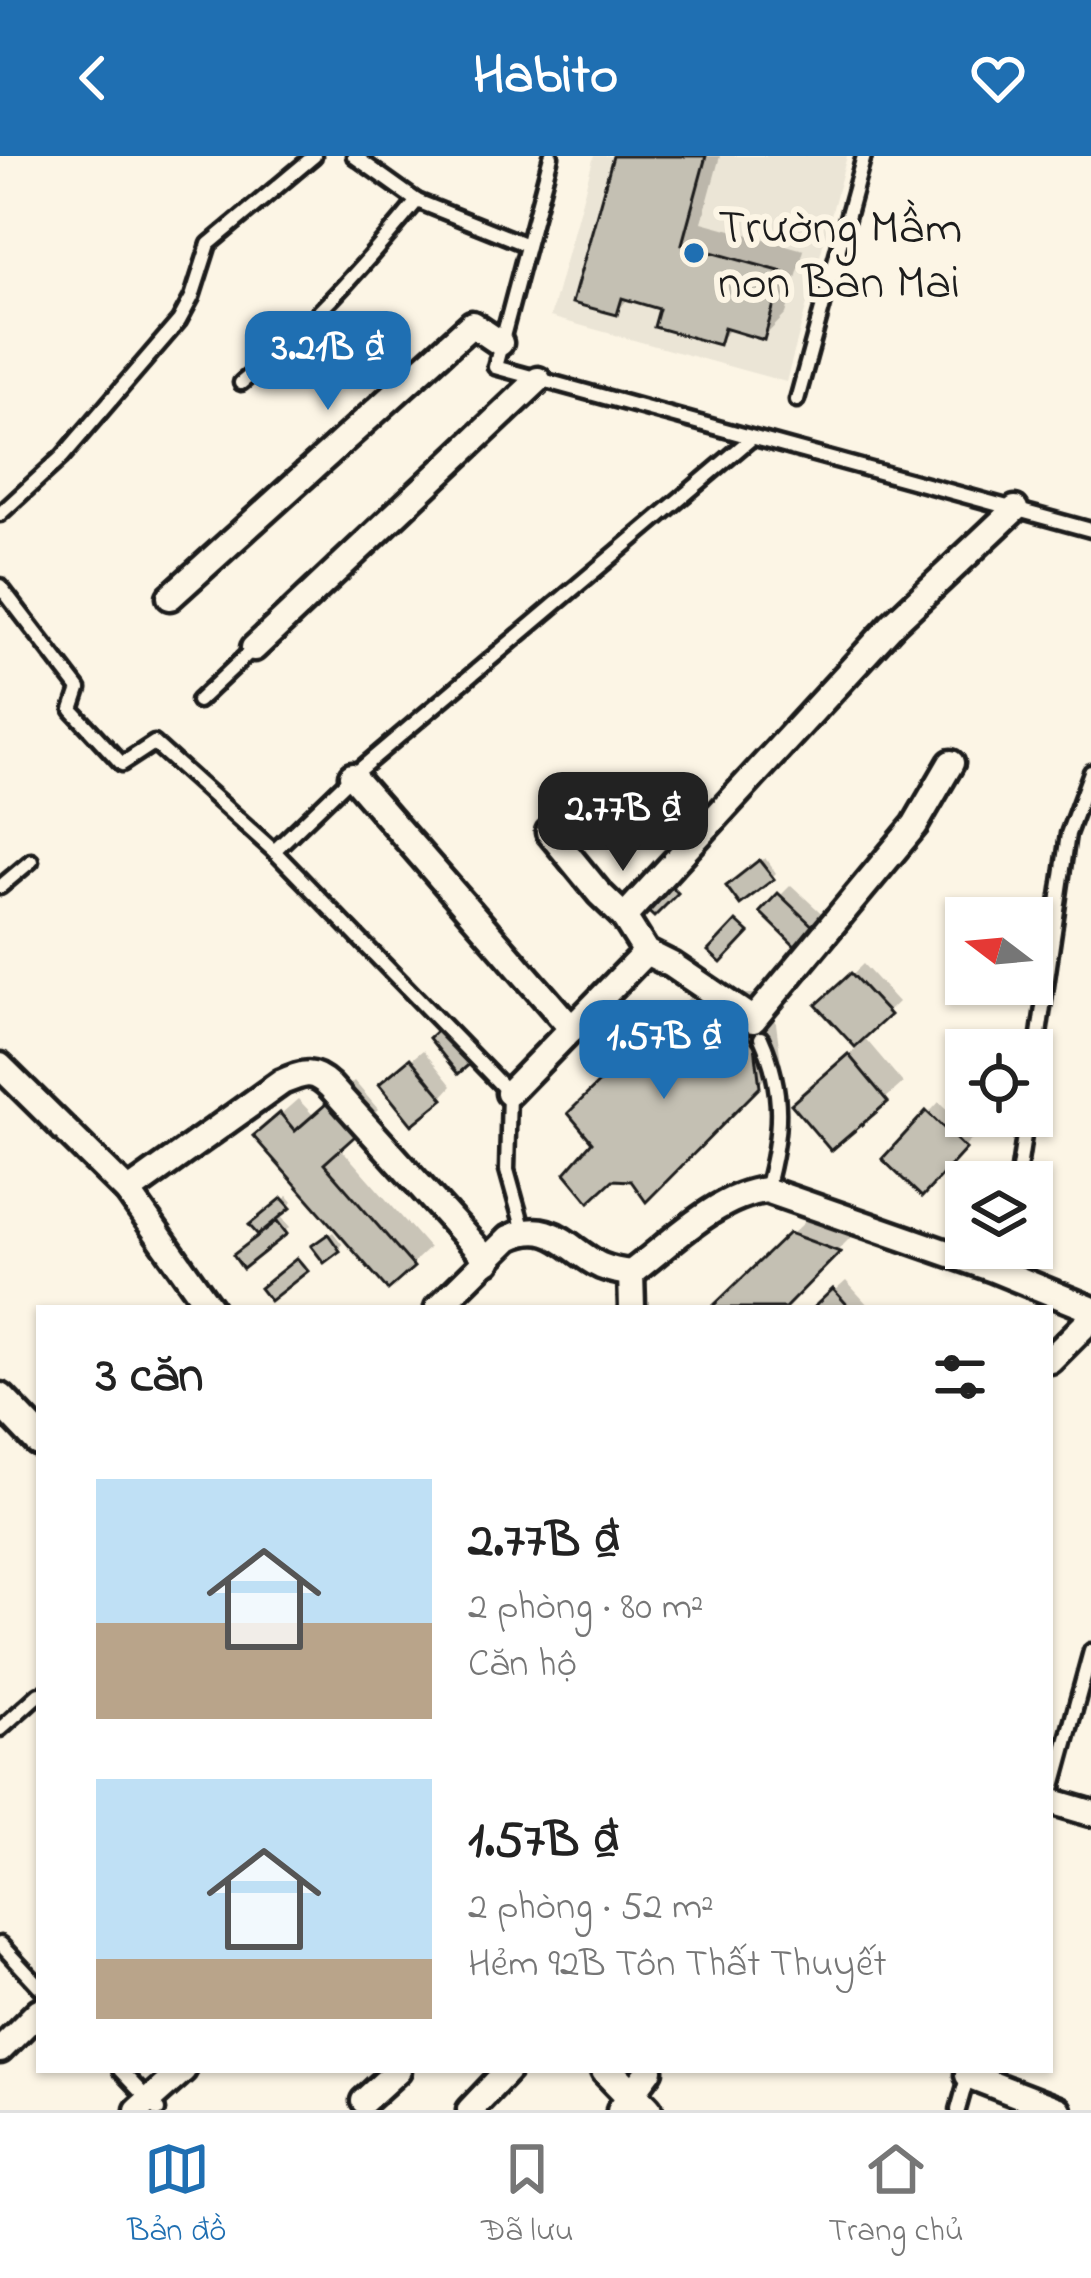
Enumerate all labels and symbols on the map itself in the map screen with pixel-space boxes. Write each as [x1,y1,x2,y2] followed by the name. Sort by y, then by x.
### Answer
[718,195,962,320] place label: Trường Mầm non Ban Mai
[681,240,707,266] marker: Trường Mầm non Ban Mai
[217,311,439,413] pin: 3.21B ₫
[512,772,734,874] pin: 2.77B ₫
[945,897,1053,1005] north arrow
[553,1000,775,1102] pin: 1.57B ₫

